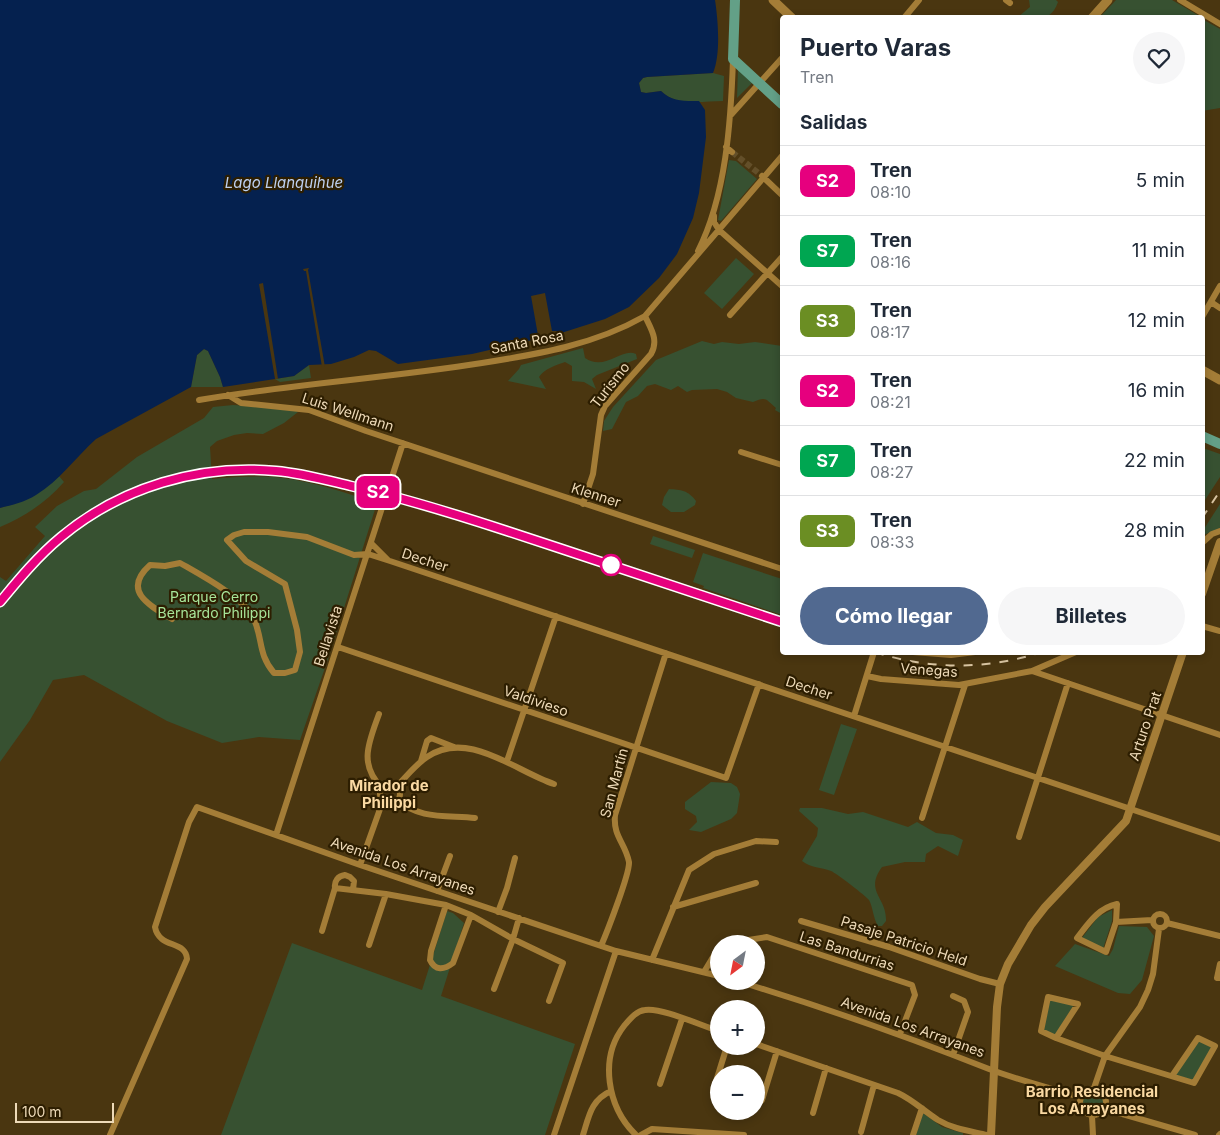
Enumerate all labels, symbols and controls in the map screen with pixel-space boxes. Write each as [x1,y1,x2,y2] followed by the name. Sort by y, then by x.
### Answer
[1133,32,1185,84] button: heart
[800,33,951,62] text: Puerto Varas
[800,67,834,87] text: Tren
[800,111,867,134] text: Salidas
[870,159,912,182] text: Tren
[1136,169,1185,192] text: 5 min
[816,170,839,191] text: S2
[225,173,343,192] water label: Lago Llanquihue
[870,182,911,202] text: 08:10
[870,229,912,252] text: Tren
[1132,239,1185,262] text: 11 min
[816,240,839,261] text: S7
[870,252,911,272] text: 08:16
[870,299,912,322] text: Tren
[1128,309,1185,332] text: 12 min
[816,310,839,331] text: S3
[870,322,910,342] text: 08:17
[489,326,565,357] street label: Santa Rosa
[587,358,633,411] street label: Turismo
[870,369,912,392] text: Tren
[1128,379,1185,402] text: 16 min
[816,380,839,401] text: S2
[300,389,396,434] street label: Luis Wellmann
[870,392,911,412] text: 08:21
[870,439,912,462] text: Tren
[1124,449,1185,472] text: 22 min
[816,450,839,471] text: S7
[870,462,913,482] text: 08:27
[356,476,400,508] line badge: S2
[569,479,623,510] street label: Klenner
[366,481,390,502] text: S2
[870,509,912,532] text: Tren
[1124,519,1185,542] text: 28 min
[816,520,839,541] text: S3
[870,532,914,552] text: 08:33
[400,544,451,575] street label: Decher
[600,554,622,576] unlabelled marker
[800,587,988,645] button: Cómo llegar
[998,587,1185,645] button: Billetes
[158,588,270,621] park label: Parque Cerro Bernardo Philippi
[310,603,345,668] street label: Bellavista
[900,659,958,680] street label: Venegas
[784,672,835,703] street label: Decher
[502,682,571,720] street label: Valdivieso
[1125,689,1164,763] street label: Arturo Prat
[596,746,631,820] street label: San Martín
[349,776,429,812] district label: Mirador de Philippi
[329,833,478,898] street label: Avenida Los Arrayanes
[839,912,970,969] street label: Pasaje Patricio Held
[798,927,897,974] street label: Las Bandurrias
[710,935,765,990] north arrow
[710,935,765,1120] map controls
[839,993,987,1060] street label: Avenida Los Arrayanes
[710,1000,765,1055] button: +
[710,1065,765,1120] button: −
[1026,1082,1158,1118] district label: Barrio Residencial Los Arrayanes
[15,1100,114,1123] scale bar
[22,1103,62,1120] text: 100 m

